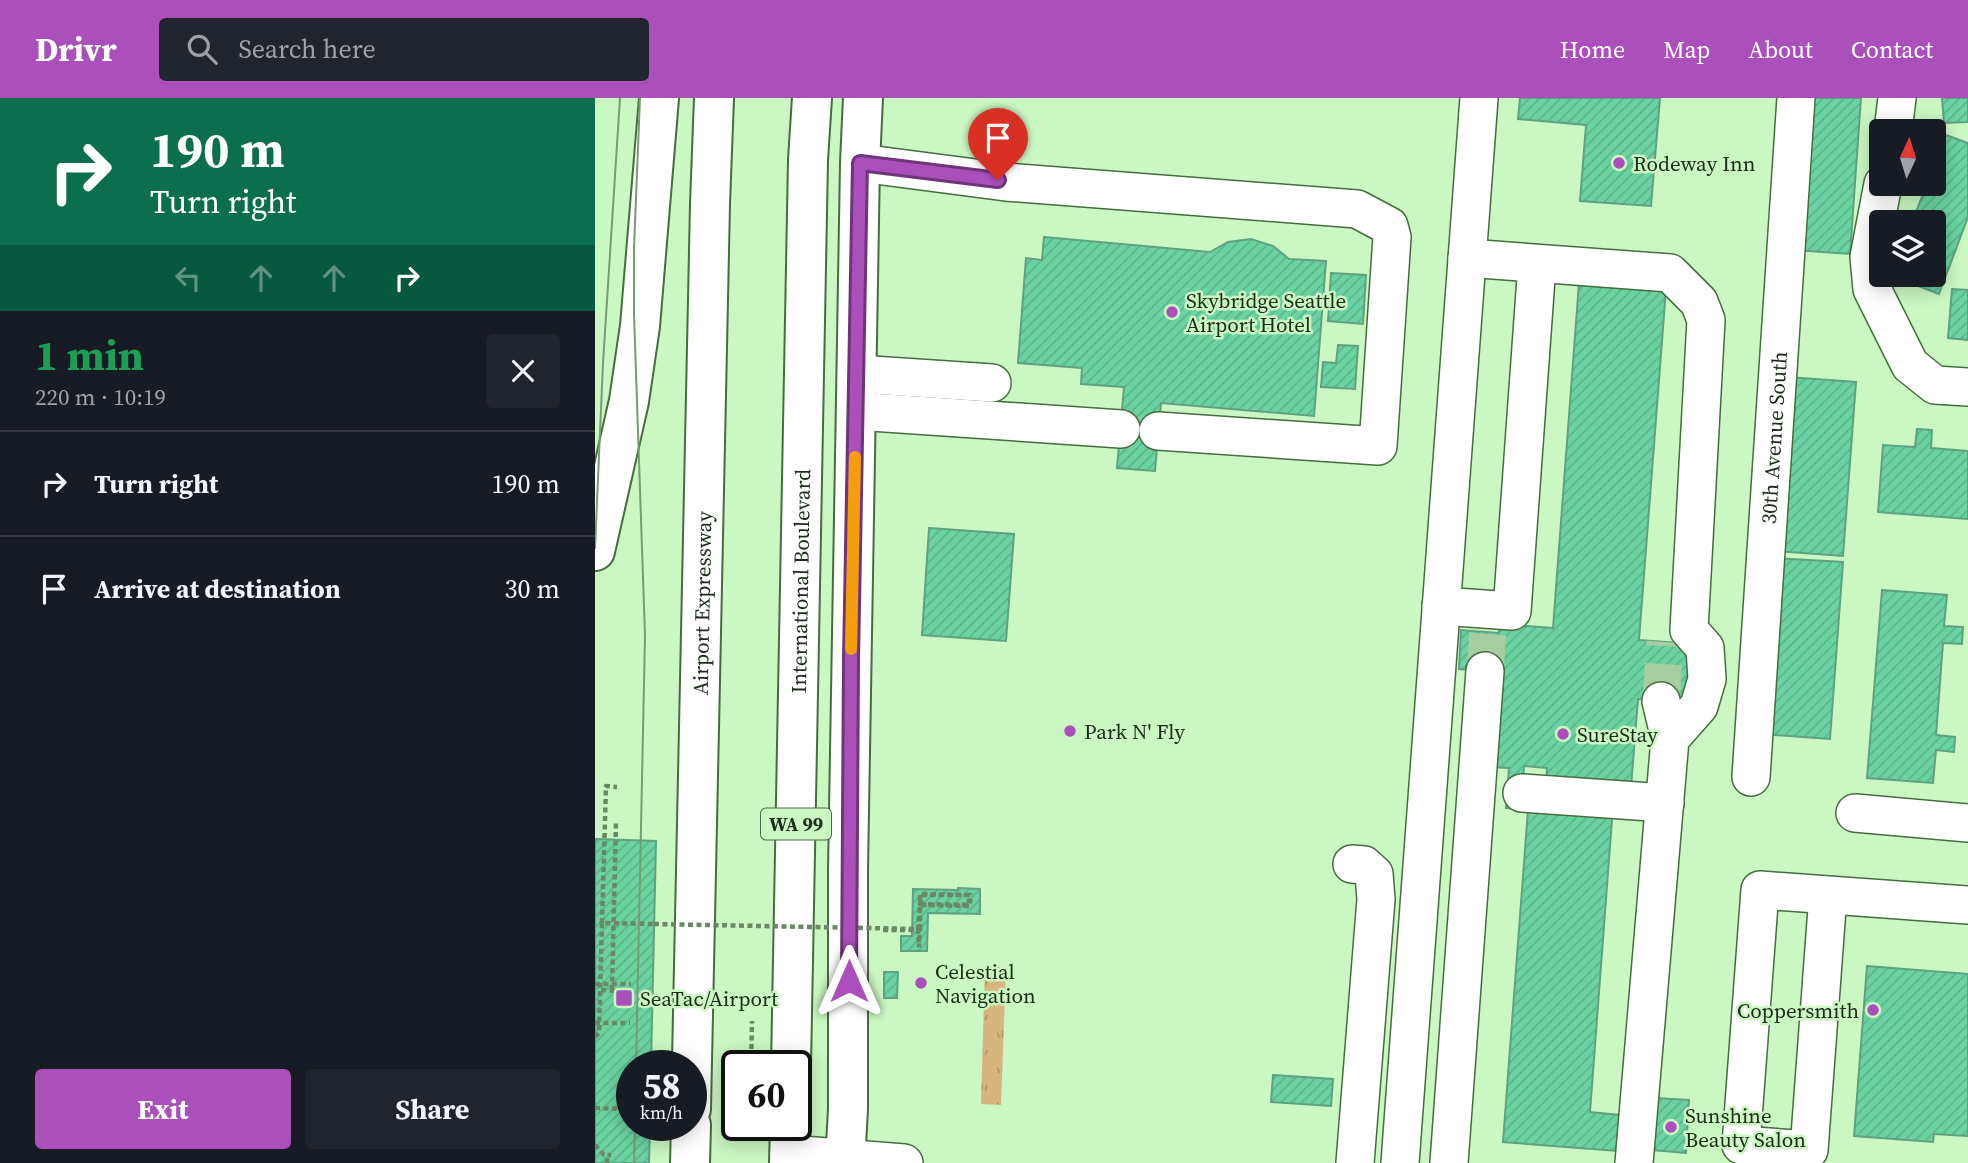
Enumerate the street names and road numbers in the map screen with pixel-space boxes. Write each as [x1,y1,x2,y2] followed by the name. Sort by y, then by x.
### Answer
[1753,350,1794,525] street label: 30th Avenue South
[783,468,817,694] street label: International Boulevard
[685,511,718,695] street label: Airport Expressway
[761,808,831,839] road number: WA 99

